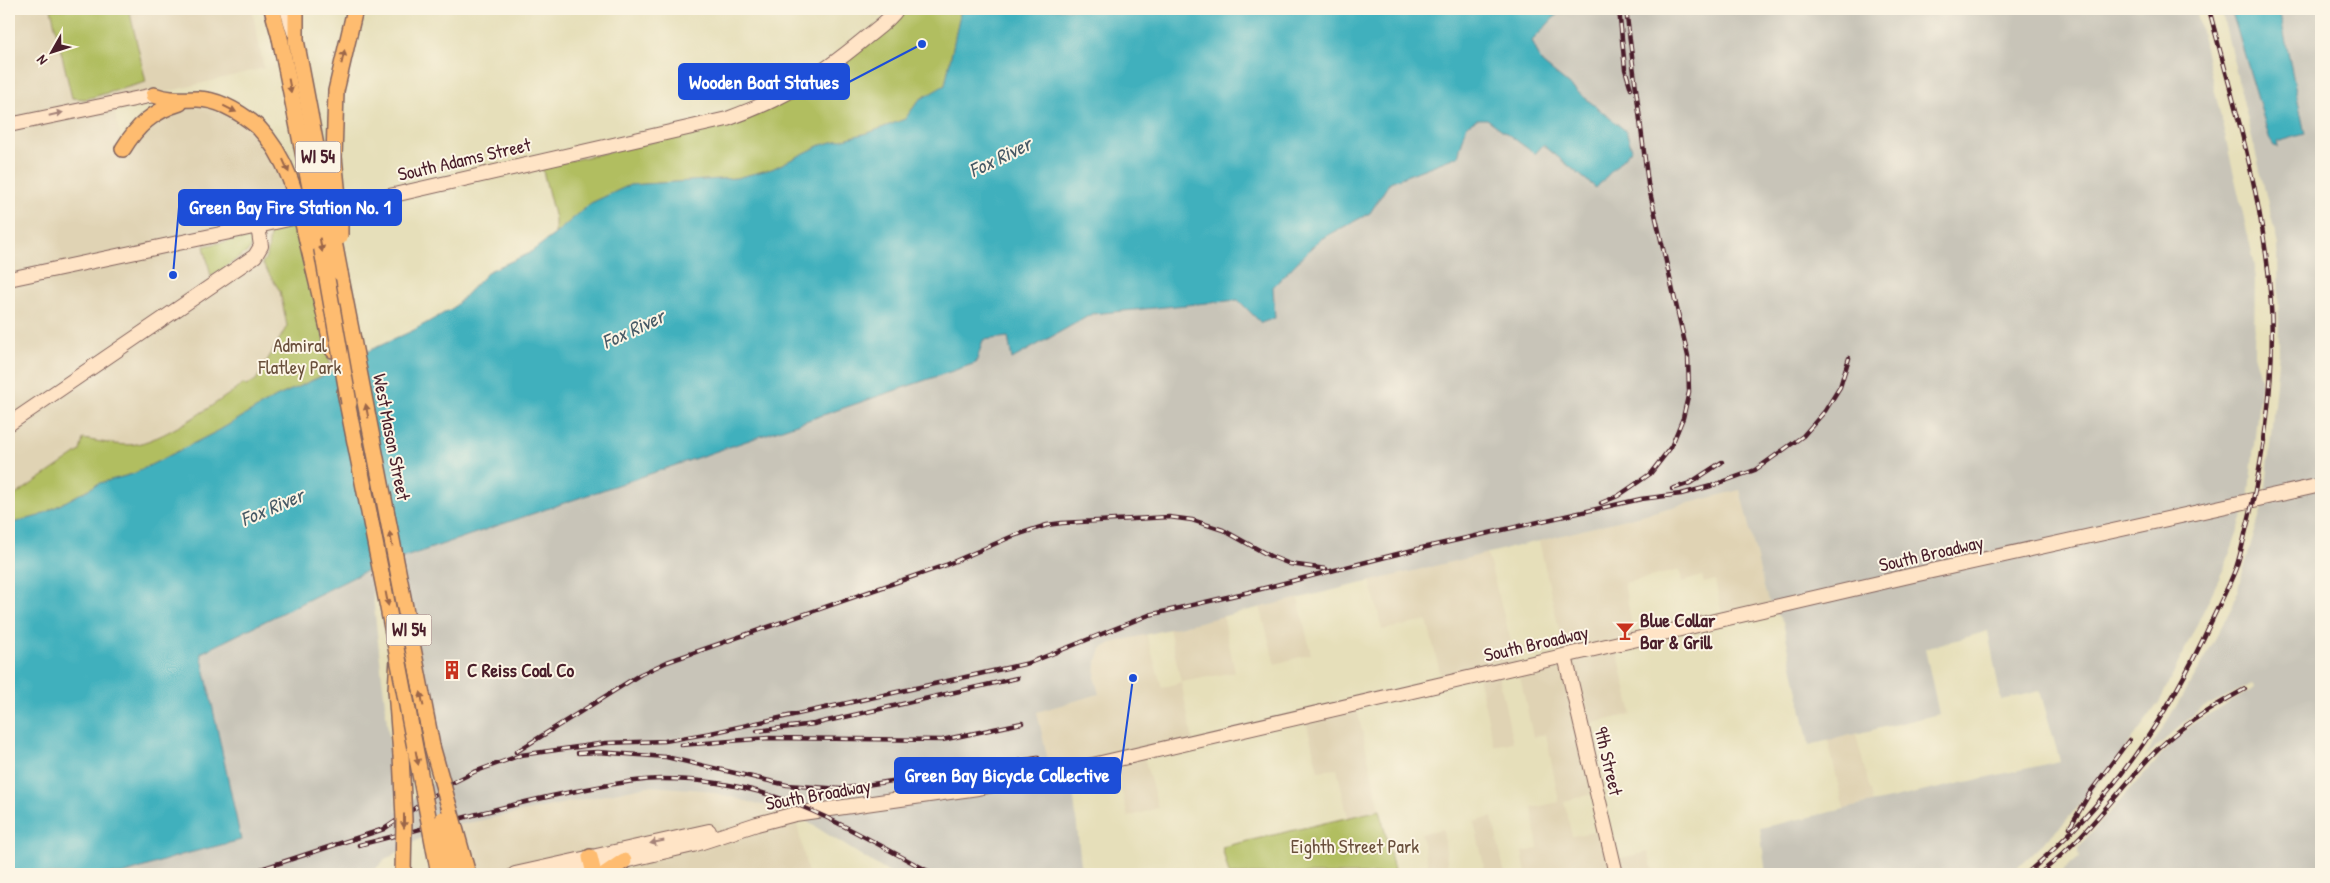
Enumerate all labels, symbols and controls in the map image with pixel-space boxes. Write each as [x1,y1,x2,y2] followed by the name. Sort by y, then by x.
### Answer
[28,28,78,78] north arrow
[339,49,347,64] one-way arrow
[31,51,51,69] text: N
[679,64,849,99] callout: Wooden Boat Statues
[689,68,839,95] text: Wooden Boat Statues
[286,78,294,94] one-way arrow
[223,105,237,113] one-way arrow
[49,110,64,118] one-way arrow
[964,129,1038,183] water label: Fox River
[395,131,534,187] street label: South Adams Street
[296,142,340,172] road number: WI 54
[282,159,290,173] one-way arrow
[179,190,401,225] callout: Green Bay Fire Station No. 1
[189,193,391,221] text: Green Bay Fire Station No. 1
[318,237,326,253] one-way arrow
[597,301,671,355] water label: Fox River
[258,332,342,380] park label: Admiral Flatley Park
[367,371,417,503] street label: West Mason Street
[362,403,370,419] one-way arrow
[236,480,310,532] water label: Fox River
[1876,528,1986,578] street label: South Broadway
[387,531,395,547] one-way arrow
[383,591,391,606] one-way arrow
[1640,607,1716,655] place label: Blue Collar Bar & Grill
[386,614,432,646] road number: WI 54
[1481,618,1591,668] street label: South Broadway
[1614,620,1636,642] bar icon: Blue Collar Bar & Grill
[467,657,575,683] place label: C Reiss Coal Co
[441,659,463,681] building icon: C Reiss Coal Co
[418,690,426,706] one-way arrow
[1588,724,1630,799] street label: 9th Street
[413,750,421,765] one-way arrow
[895,758,1120,793] callout: Green Bay Bicycle Collective
[904,761,1110,789] text: Green Bay Bicycle Collective
[763,772,873,816] street label: South Broadway
[400,813,408,829] one-way arrow
[1291,833,1419,859] park label: Eighth Street Park
[650,838,665,846] one-way arrow

